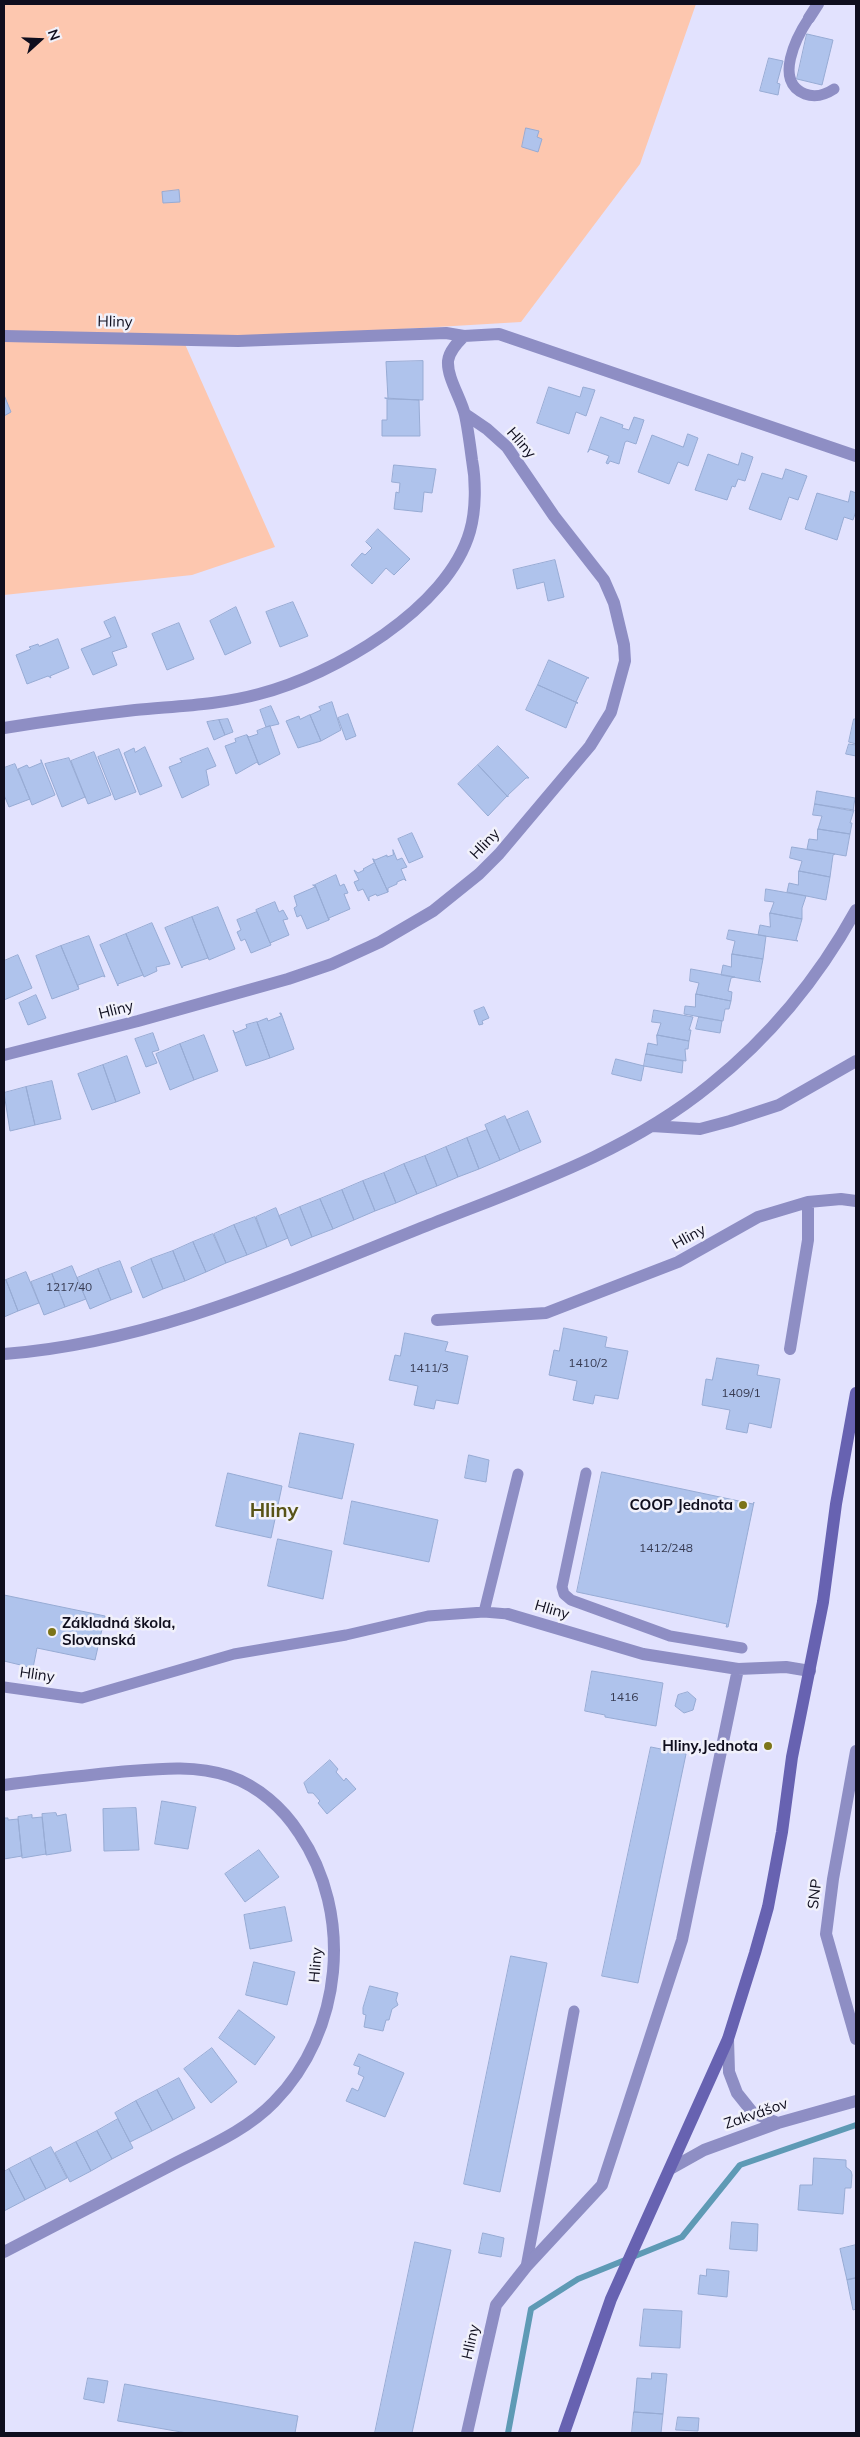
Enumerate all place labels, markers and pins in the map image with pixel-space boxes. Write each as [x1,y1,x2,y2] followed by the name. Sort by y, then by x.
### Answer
[630,1496,733,1514] place label: COOP Jednota
[737,1499,749,1511] marker: COOP Jednota
[62,1614,175,1649] place label: Základná škola, Slovanská
[46,1626,58,1638] marker: Základná škola, Slovanská
[662,1737,758,1755] place label: Hliny,Jednota
[762,1740,774,1752] marker: Hliny,Jednota

